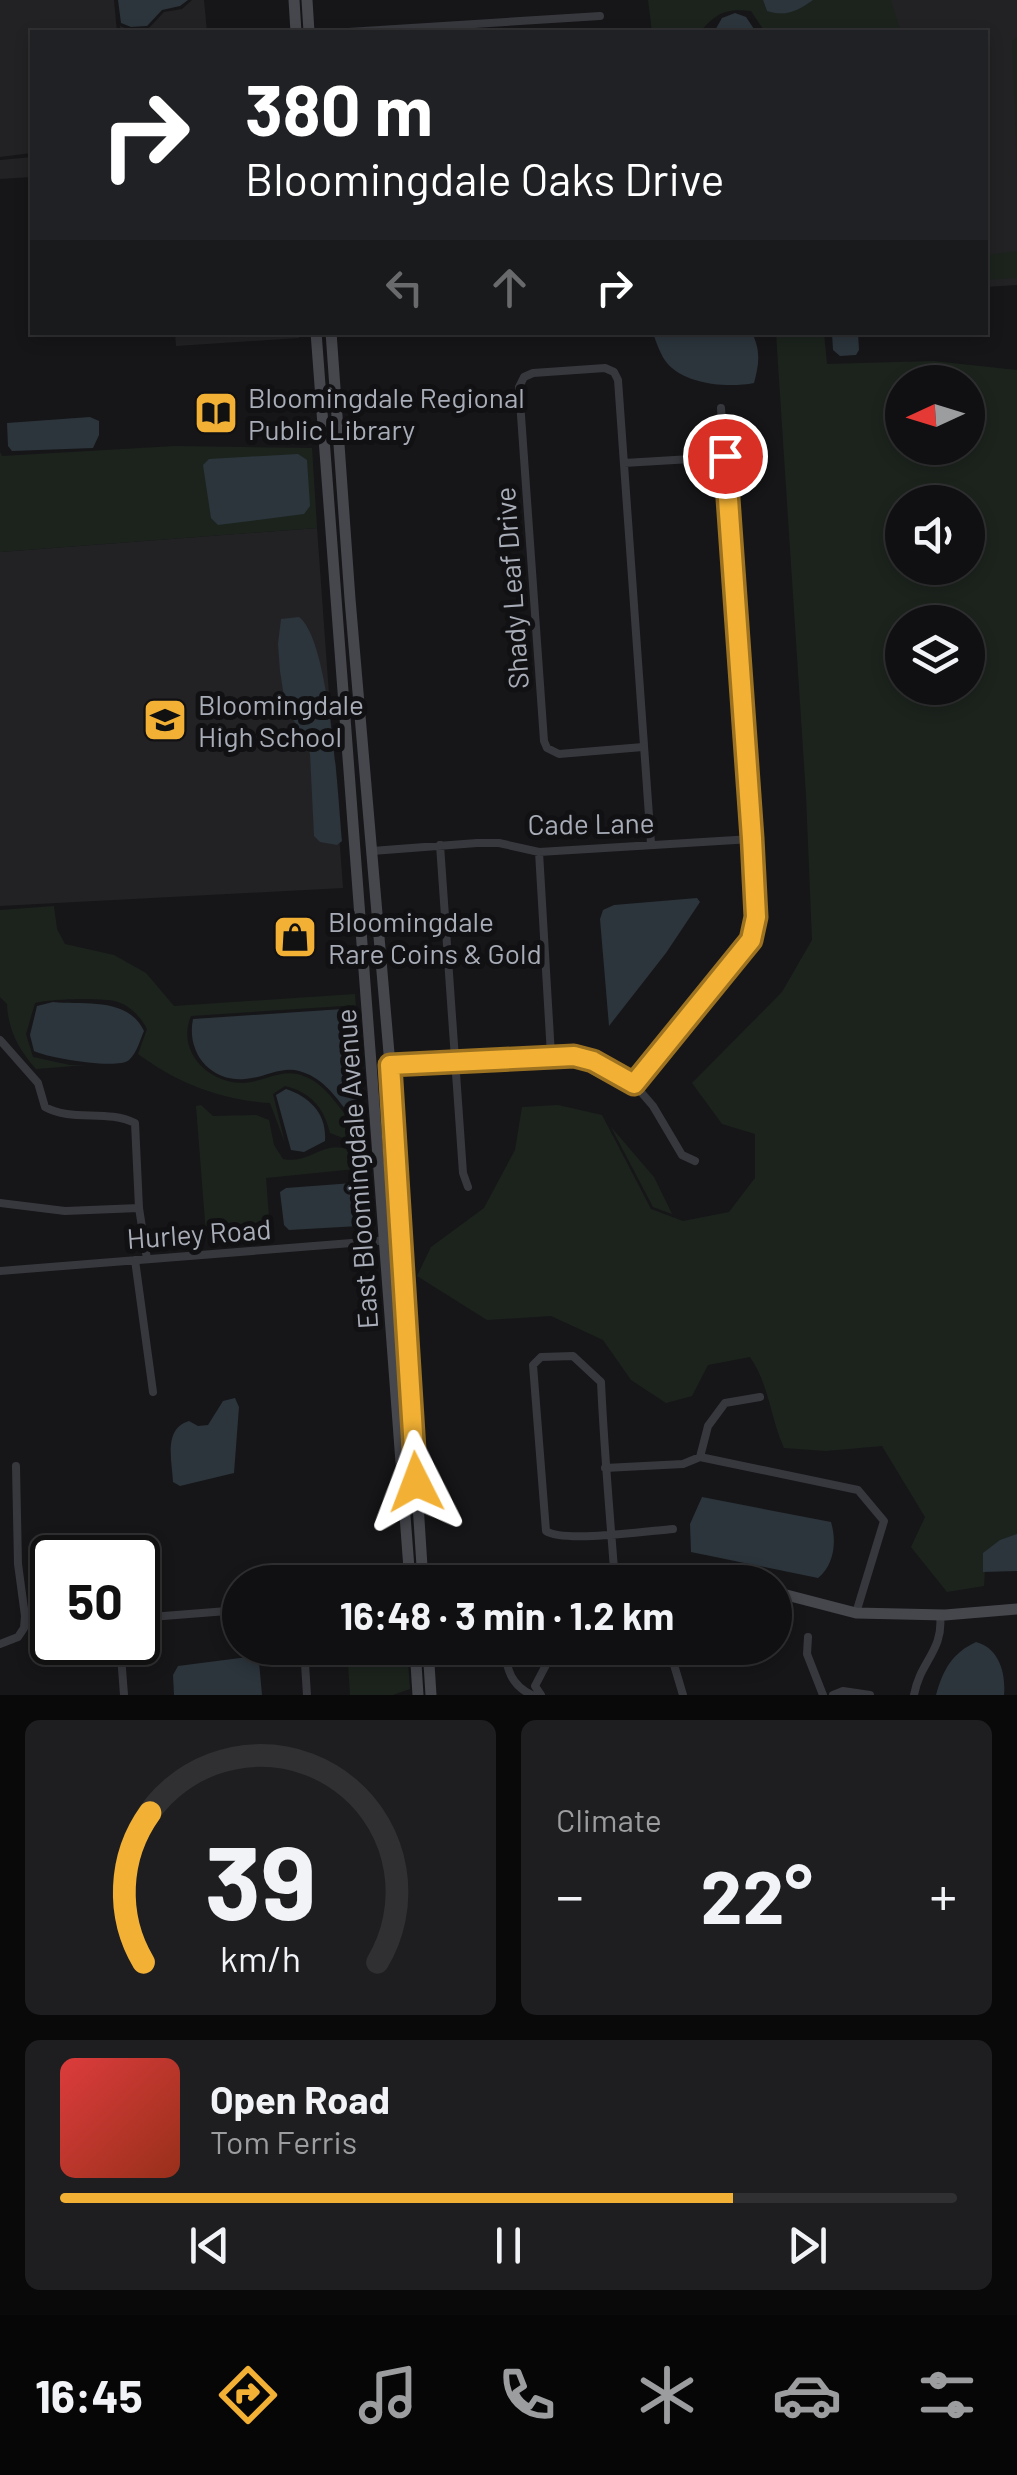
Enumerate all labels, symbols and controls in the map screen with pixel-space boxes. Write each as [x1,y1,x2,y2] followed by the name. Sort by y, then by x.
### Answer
[245,66,433,150] text: 380 m
[80,70,210,200] icon: right
[245,151,724,205] text: Bloomingdale Oaks Drive
[377,260,432,315] icon: left
[482,260,537,315] icon: ahead
[587,260,642,315] icon: right
[885,365,985,465] north arrow
[885,365,985,705] map controls
[248,380,525,446] place label: Bloomingdale Regional Public Library
[193,390,239,436] library icon: Bloomingdale Regional Public Library
[683,414,768,499] pin
[698,429,753,484] icon: arrive
[885,485,985,585] button: sound
[487,486,535,690] street label: Shady Leaf Drive
[885,605,985,705] button: layers
[198,687,364,753] place label: Bloomingdale High School
[142,697,188,743] school or university icon: Bloomingdale High School
[527,805,655,841] street label: Cade Lane
[328,904,542,970] place label: Bloomingdale Rare Coins & Gold
[272,914,318,960] shop icon: Bloomingdale Rare Coins & Gold
[328,1008,384,1330] street label: East Bloomingdale Avenue
[126,1211,272,1255] street label: Hurley Road
[364,1430,468,1534] position arrow
[30,1535,160,1665] speed limit sign: 50
[340,1592,674,1638] text: 16:48 · 3 min · 1.2 km
[556,1800,662,1838] text: Climate
[205,1816,316,1941] text: 39
[700,1849,813,1939] text: 22°
[556,1861,584,1927] text: −
[929,1861,957,1927] text: +
[220,1936,301,1979] text: km/h
[210,2076,390,2122] text: Open Road
[210,2122,357,2160] text: Tom Ferris
[182,2218,237,2273] icon: previous
[481,2218,536,2273] icon: pause
[780,2218,835,2273] icon: next
[213,2360,283,2430] icon: directions
[353,2360,423,2430] icon: music
[492,2360,562,2430] icon: phone
[632,2360,702,2430] icon: climate
[772,2360,842,2430] icon: car
[912,2360,982,2430] icon: filters
[35,2368,143,2422] text: 16:45

